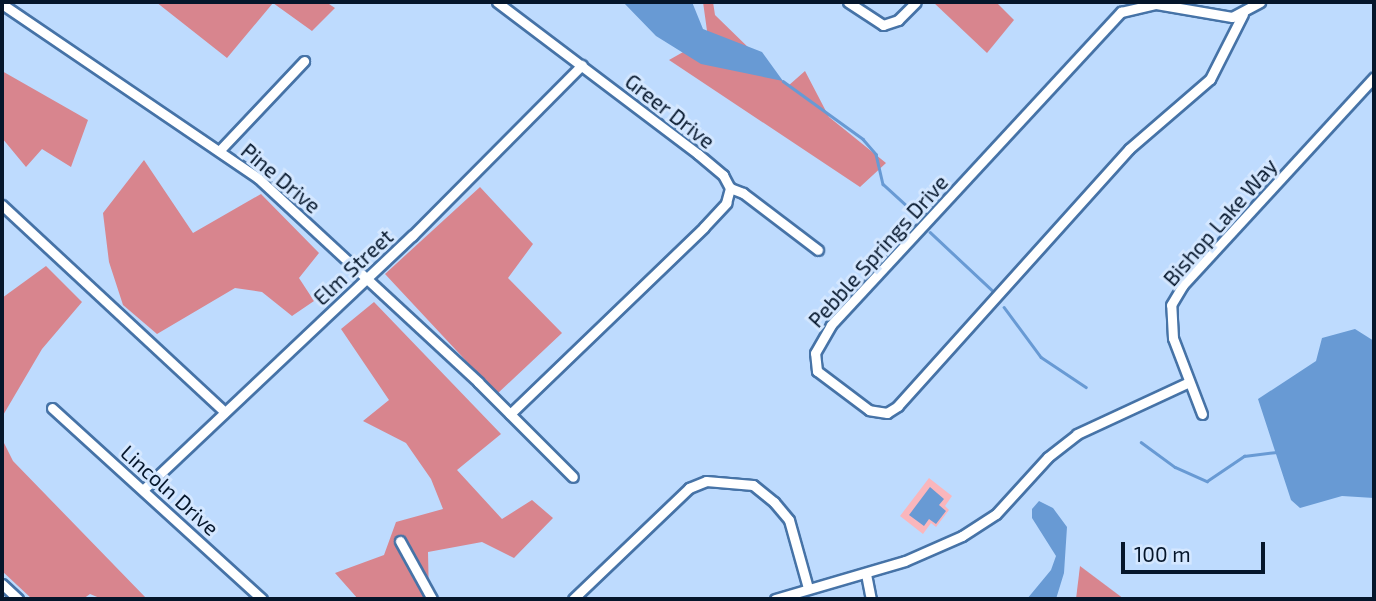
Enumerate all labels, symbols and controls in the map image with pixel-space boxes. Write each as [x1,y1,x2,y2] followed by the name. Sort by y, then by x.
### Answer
[620,68,720,154] street label: Greer Drive
[236,138,326,218] street label: Pine Drive
[1158,153,1282,291] street label: Bishop Lake Way
[803,170,953,332] street label: Pebble Springs Drive
[308,224,398,310] street label: Elm Street
[116,439,224,541] street label: Lincoln Drive
[1124,528,1268,572] scale bar
[1134,541,1191,566] text: 100 m

